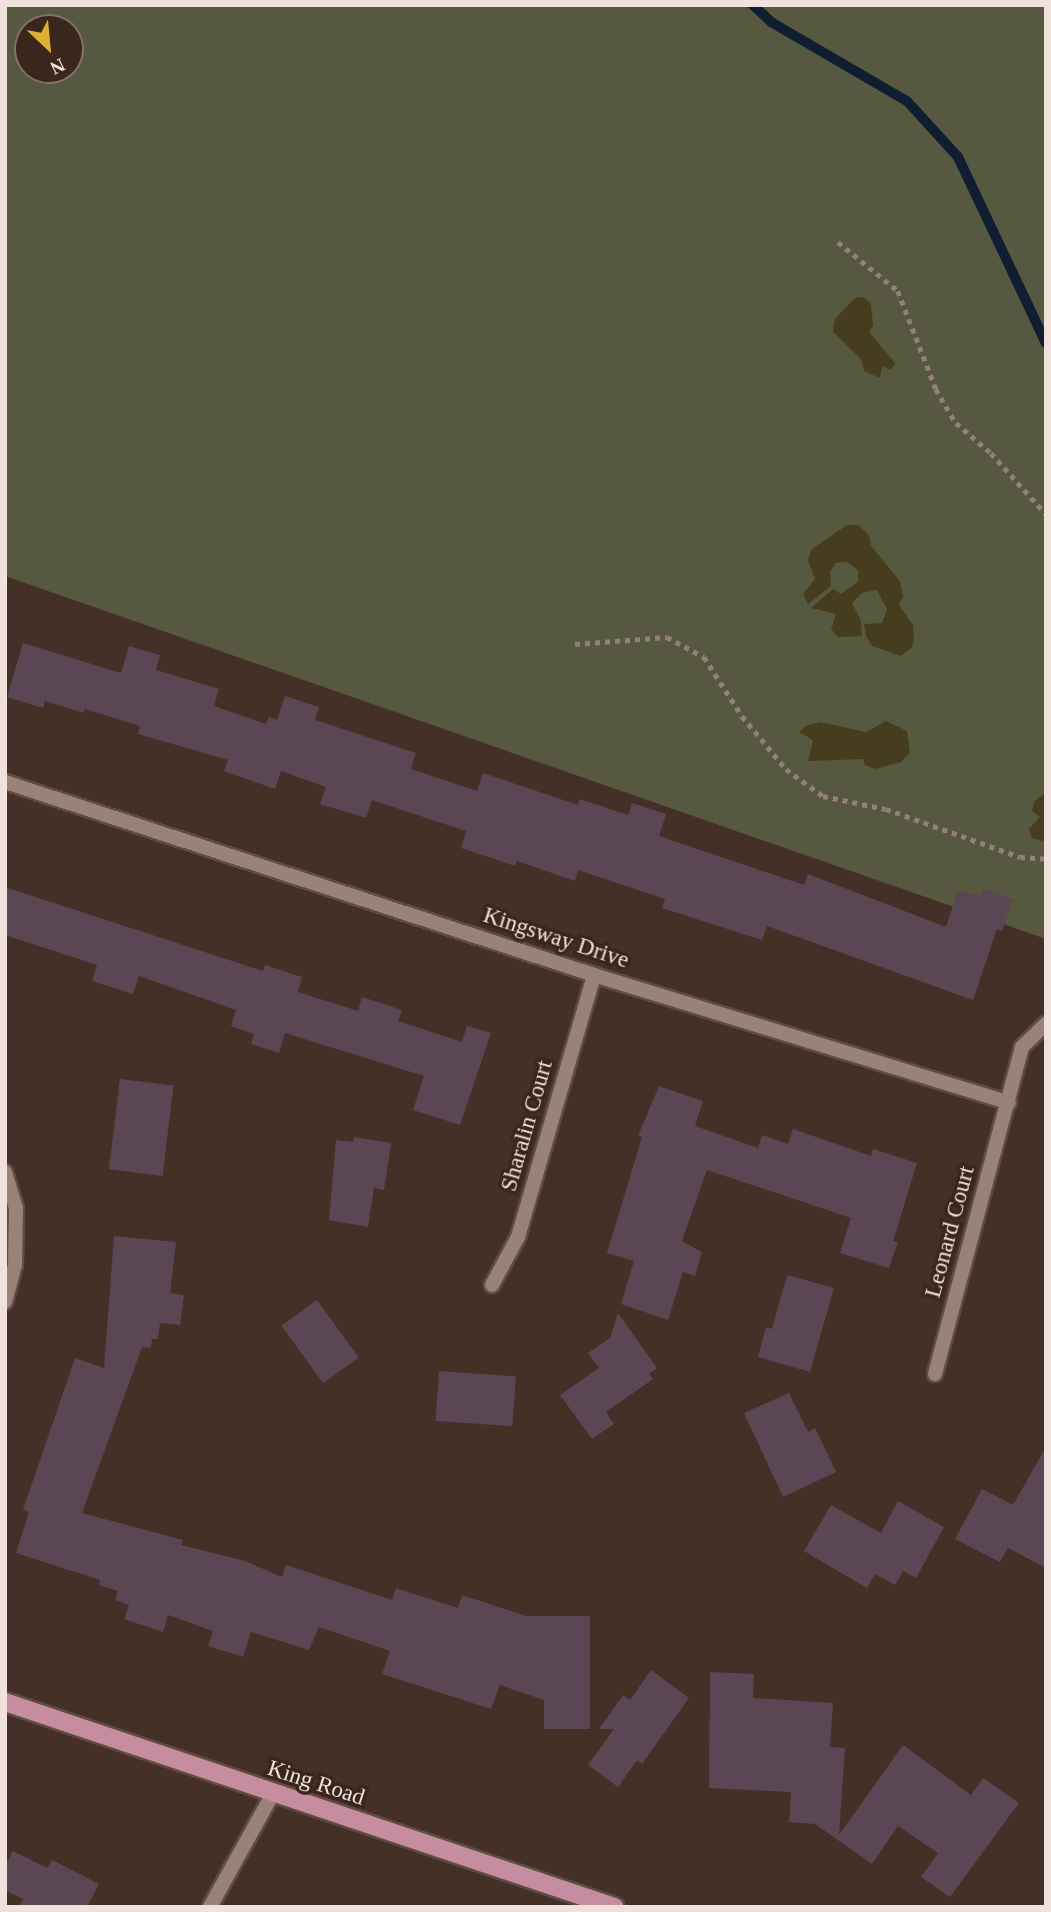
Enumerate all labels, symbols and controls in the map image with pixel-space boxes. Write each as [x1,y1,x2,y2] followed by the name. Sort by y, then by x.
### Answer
[14,14,84,84] north arrow
[47,54,68,79] text: N
[480,901,632,975] street label: Kingsway Drive
[495,1057,559,1195] street label: Sharalin Court
[919,1163,981,1301] street label: Leonard Court
[264,1754,368,1812] street label: King Road

